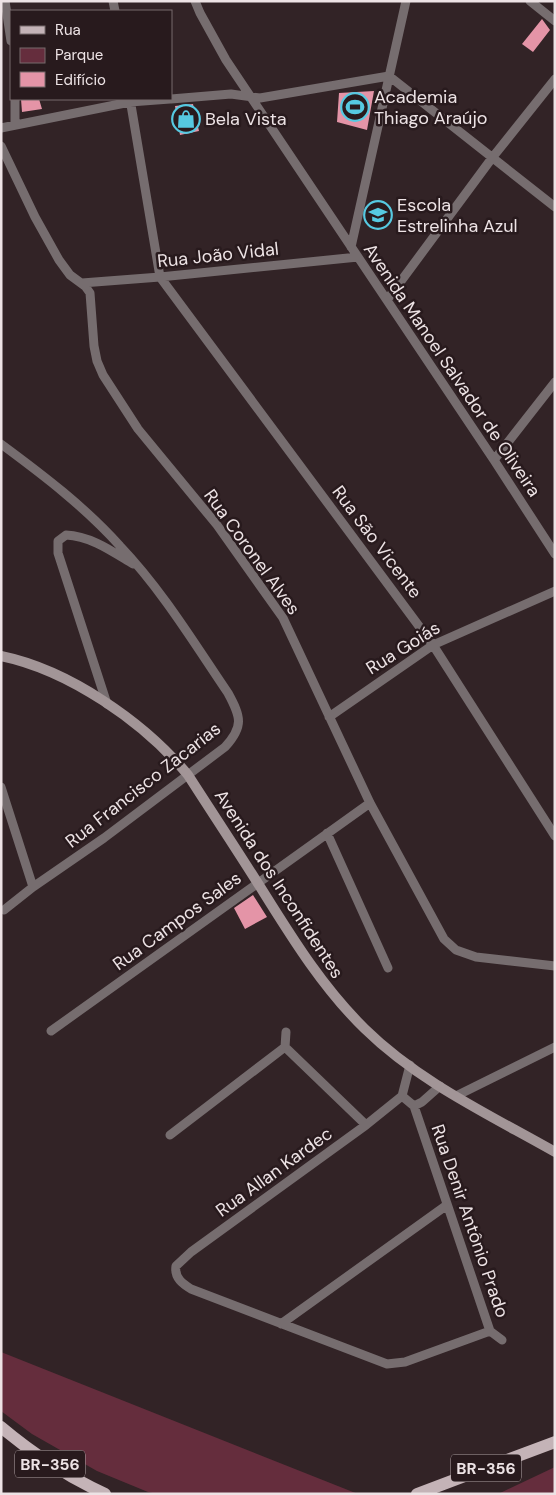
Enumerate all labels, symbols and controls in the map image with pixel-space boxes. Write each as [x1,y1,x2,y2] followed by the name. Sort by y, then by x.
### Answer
[10,10,172,100] legend
[55,20,81,40] text: Rua
[55,45,103,65] text: Parque
[55,70,106,90] text: Edifício
[374,85,487,130] place label: Academia Thiago Araújo
[340,92,370,122] sports icon: Academia Thiago Araújo
[171,104,201,134] shop icon: Bela Vista
[205,107,287,131] place label: Bela Vista
[397,193,518,238] place label: Escola Estrelinha Azul
[363,200,393,230] school or university icon: Escola Estrelinha Azul
[156,237,280,273] street label: Rua João Vidal
[358,239,546,501] street label: Avenida Manoel Salvador de Oliveira
[327,481,427,603] street label: Rua São Vicente
[198,484,306,620] street label: Rua Coronel Alves
[361,616,445,680] street label: Rua Goiás
[60,717,226,853] street label: Rua Francisco Zacarias
[209,785,349,983] street label: Avenida dos Inconfidentes
[108,866,246,976] street label: Rua Campos Sales
[426,1121,514,1321] street label: Rua Denir Antônio Prado
[211,1122,337,1222] street label: Rua Allan Kardec
[15,1450,85,1478] road number: BR-356
[451,1455,521,1482] road number: BR-356

